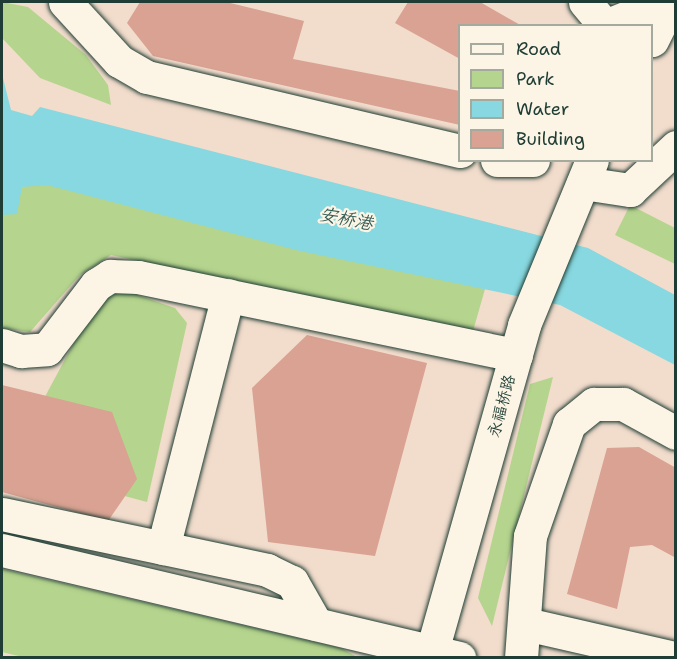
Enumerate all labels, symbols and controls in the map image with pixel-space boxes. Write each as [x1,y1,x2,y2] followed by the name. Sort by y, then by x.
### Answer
[458,24,653,162] legend
[516,37,561,61] text: Road
[516,67,555,91] text: Park
[516,97,569,121] text: Water
[516,127,585,151] text: Building
[317,203,375,235] water label: 安桥港
[484,373,520,439] street label: 永福桥路

